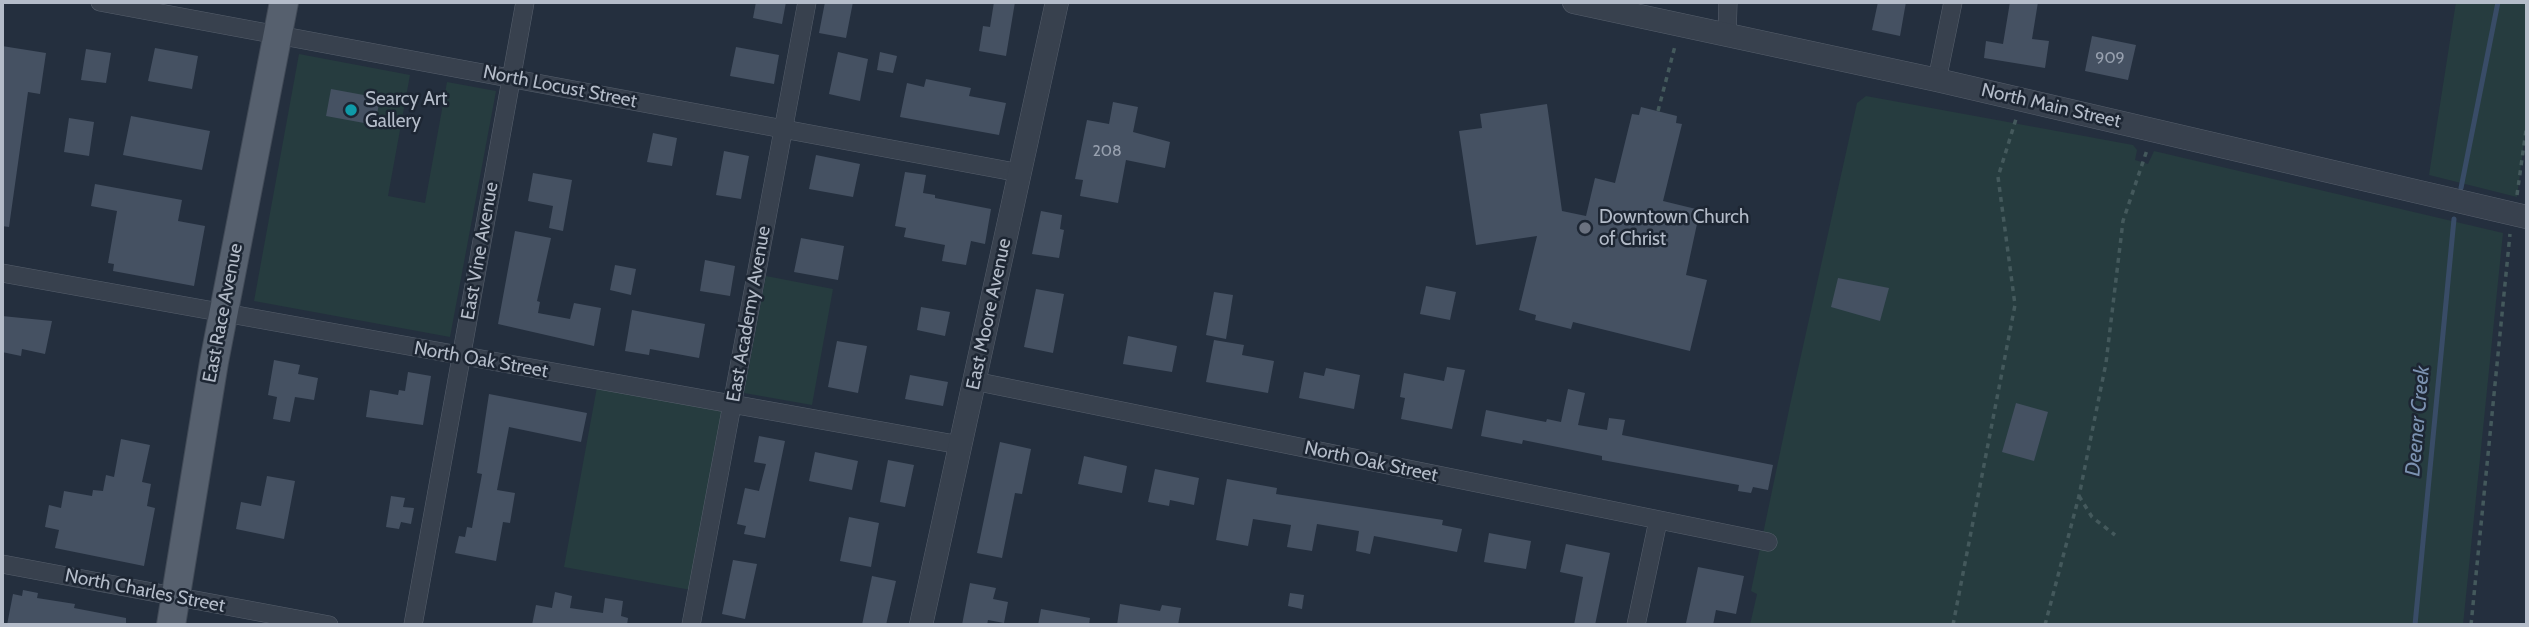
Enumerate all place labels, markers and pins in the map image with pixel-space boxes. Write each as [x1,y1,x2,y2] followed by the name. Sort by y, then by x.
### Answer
[365,88,447,132] place label: Searcy Art Gallery
[343,102,359,118] marker: Searcy Art Gallery
[1599,206,1749,250] place label: Downtown Church of Christ
[1577,220,1593,236] marker: Downtown Church of Christ

